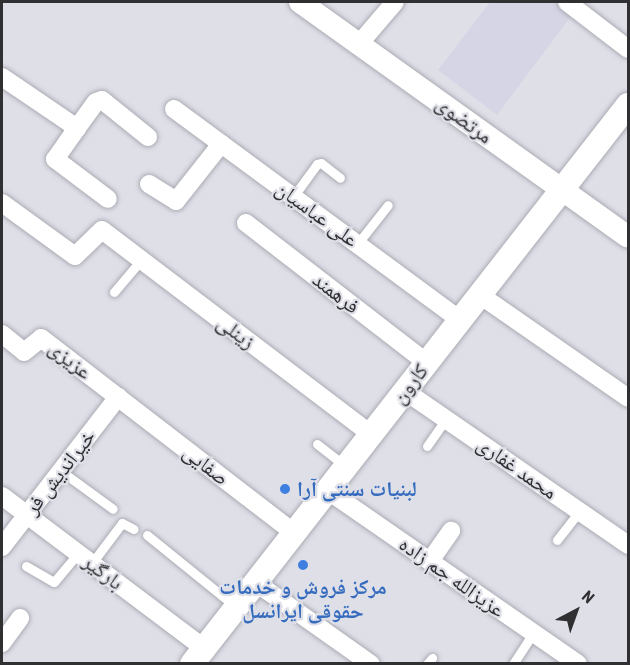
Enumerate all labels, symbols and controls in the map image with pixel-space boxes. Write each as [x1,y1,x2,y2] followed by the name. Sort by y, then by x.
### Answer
[431,91,497,149] street label: مرتضوی
[271,176,363,252] street label: علی عباسیان
[307,267,365,319] street label: فرهمند
[212,310,260,354] street label: زینلی
[43,335,97,385] street label: عزیزی
[386,359,434,409] street label: کارون
[19,425,101,519] street label: خیراندیش فر
[472,431,562,505] street label: محمد غفاری
[178,439,234,491] street label: صفایی
[297,476,417,502] place label: لبنیات سنتی آرا
[278,482,292,496] marker: لبنیات سنتی آرا
[394,531,510,623] street label: عزیزالله جم زاده
[78,549,128,595] street label: بارگیر
[296,558,310,572] marker: مرکز فروش و خدمات حقوقی ایرانسل
[219,574,387,624] place label: مرکز فروش و خدمات حقوقی ایرانسل
[546,581,606,641] north arrow
[578,587,598,607] text: N

